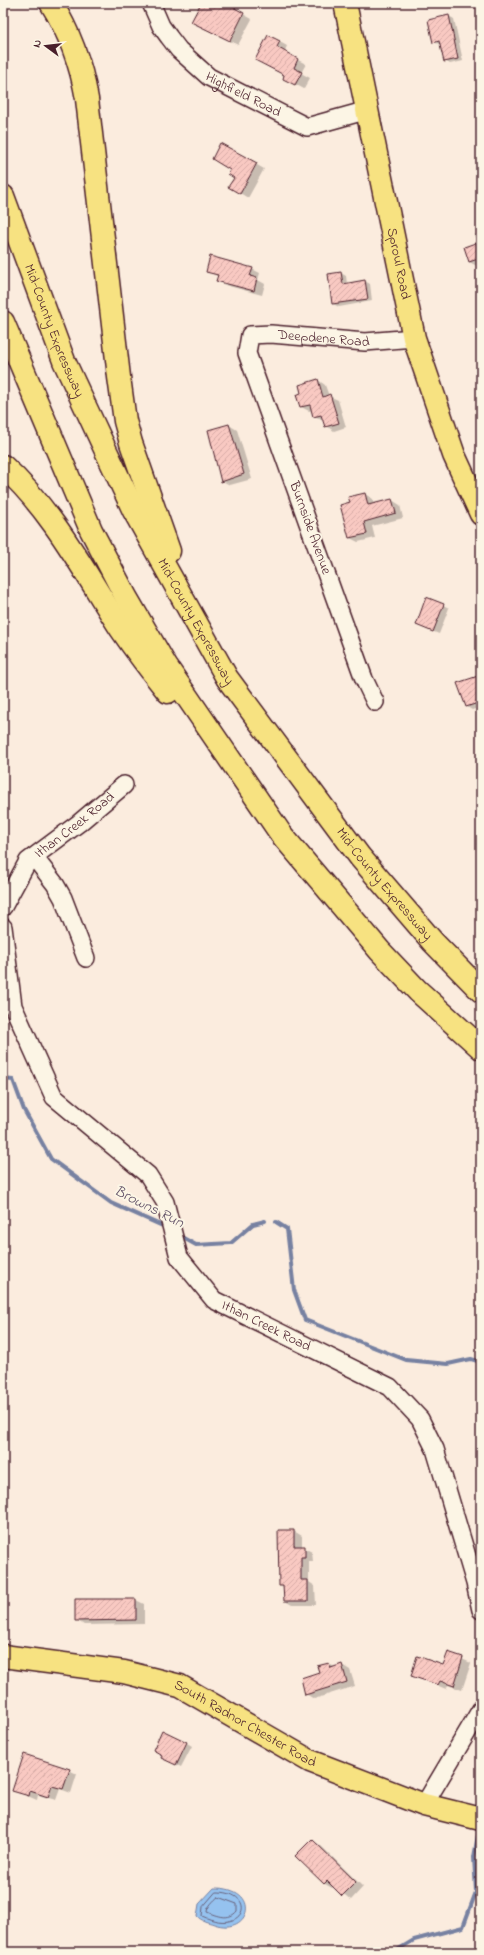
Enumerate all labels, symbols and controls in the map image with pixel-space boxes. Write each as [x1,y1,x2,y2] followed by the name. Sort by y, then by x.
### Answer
[26,26,66,66] north arrow
[29,38,46,49] text: N
[202,66,285,123] street label: Highfield Road
[381,226,416,301] street label: Sproul Road
[18,261,90,401] street label: Mid-County Expressway
[276,324,370,353] street label: Deepdene Road
[283,478,337,578] street label: Burnside Avenue
[152,554,239,690] street label: Mid-County Expressway
[30,787,119,863] street label: Ithan Creek Road
[331,823,438,946] street label: Mid-County Expressway
[110,1180,188,1234] water label: Browns Run
[218,1295,315,1357] street label: Ithan Creek Road
[172,1674,319,1773] street label: South Radnor Chester Road

